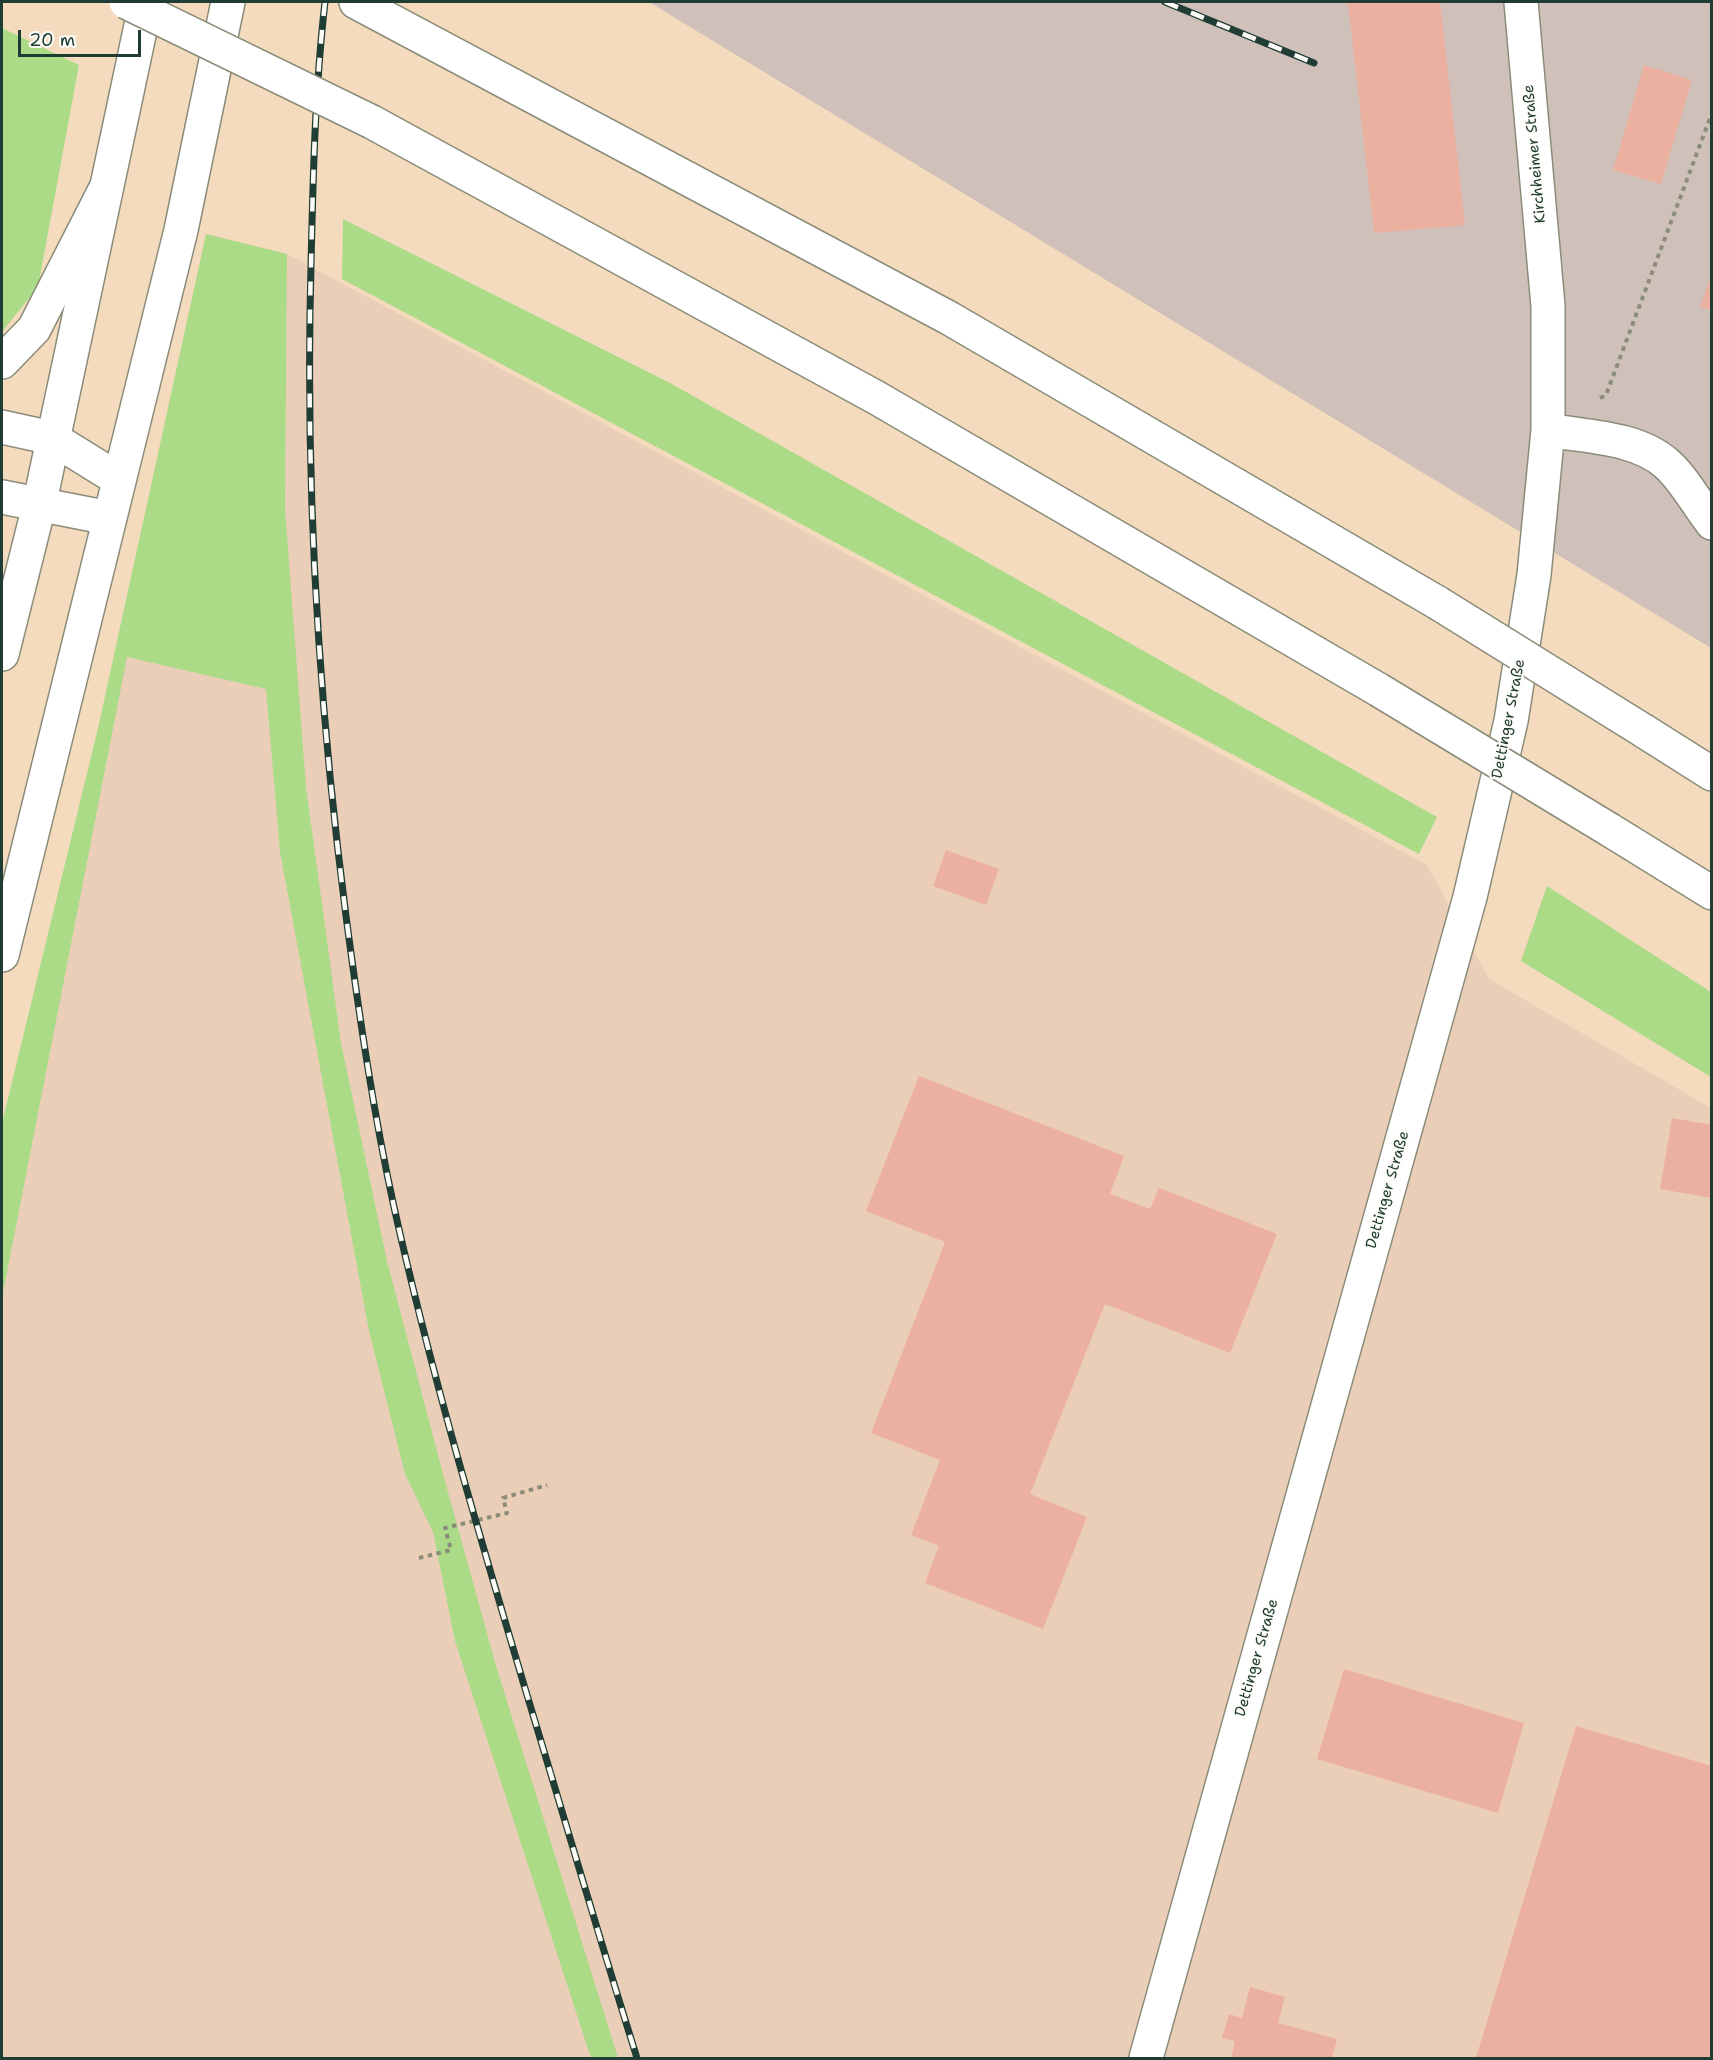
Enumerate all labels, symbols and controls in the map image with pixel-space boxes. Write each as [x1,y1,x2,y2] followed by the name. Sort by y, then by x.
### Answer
[21,18,144,56] scale bar
[29,28,75,52] text: 20 m
[1520,84,1550,224] street label: Kirchheimer Straße
[1489,658,1529,780] street label: Dettinger Straße
[1363,1129,1413,1251] street label: Dettinger Straße
[1232,1597,1282,1719] street label: Dettinger Straße

